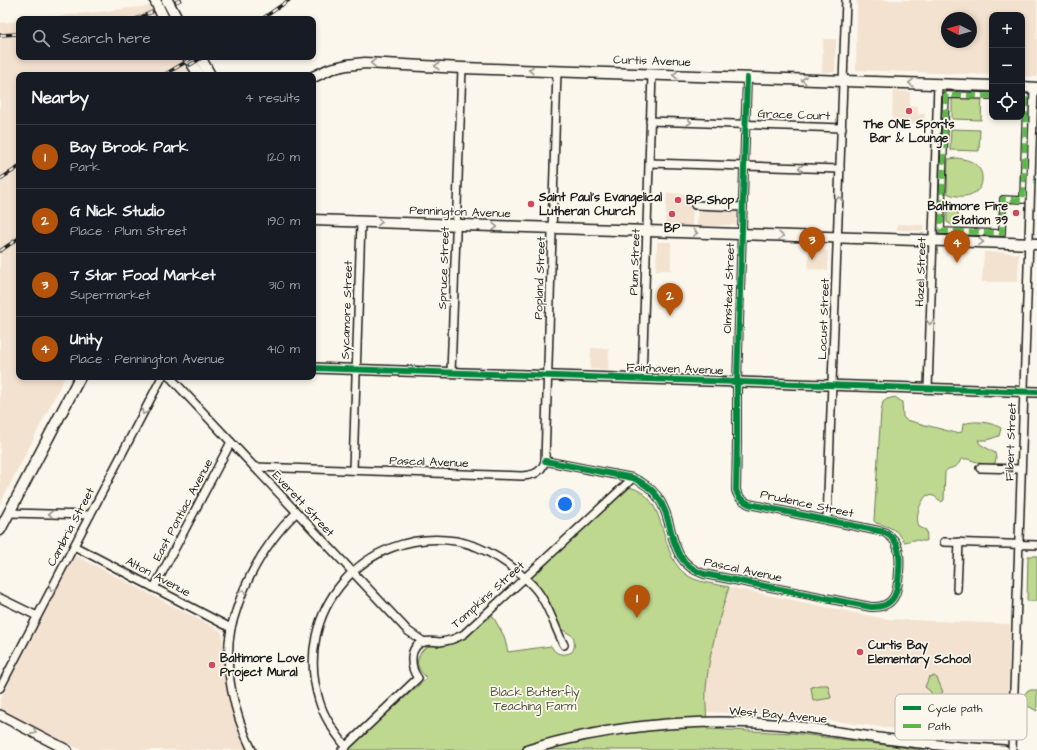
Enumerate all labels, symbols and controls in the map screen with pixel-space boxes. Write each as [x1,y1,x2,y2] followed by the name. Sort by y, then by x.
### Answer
[941,12,977,48] north arrow
[989,12,1025,120] map controls
[989,12,1025,48] button: +
[16,16,316,60] search box
[30,27,52,49] icon: search
[62,28,151,49] text: Search here
[989,48,1025,84] button: −
[613,51,692,71] street label: Curtis Avenue
[370,59,376,67] one-way arrow
[434,62,440,71] one-way arrow
[528,66,534,75] one-way arrow
[672,71,678,79] one-way arrow
[801,75,807,84] one-way arrow
[908,79,914,88] one-way arrow
[989,84,1025,120] button: locate
[32,86,89,110] text: Nearby
[245,89,300,107] text: 4 results
[757,105,831,125] street label: Grace Court
[904,106,914,116] marker: The ONE Sports Bar & Lounge
[863,116,954,149] place label: The ONE Sports Bar & Lounge
[686,118,692,127] one-way arrow
[70,137,188,158] text: Bay Brook Park
[44,148,46,166] text: 1
[267,148,300,166] text: 120 m
[70,158,100,176] text: Park
[798,164,804,172] one-way arrow
[538,189,662,220] place label: Saint Paul's Evangelical Lutheran Church
[686,192,734,210] place label: BP Shop
[673,195,683,205] marker: BP Shop
[835,196,843,202] one-way arrow
[928,198,1009,229] place label: Baltimore Fire Station 39
[526,199,536,209] marker: Saint Paul's Evangelical Lutheran Church
[70,201,165,222] text: G Nick Studio
[409,202,512,223] street label: Pennington Avenue
[1011,208,1021,218] marker: Baltimore Fire Station 39
[667,209,677,219] marker: BP
[41,212,49,230] text: 2
[267,212,300,230] text: 190 m
[377,218,383,227] one-way arrow
[664,220,680,237] place label: BP
[70,222,187,240] text: Place · Plum Street
[492,222,498,231] one-way arrow
[434,226,454,310] street label: Spruce Street
[799,227,825,260] pin: 3
[625,228,645,296] street label: Plum Street
[692,229,698,237] one-way arrow
[944,230,970,263] pin: 4
[778,231,784,240] one-way arrow
[530,236,550,320] street label: Popland Street
[911,237,931,307] street label: Hazel Street
[978,238,984,246] one-way arrow
[719,242,739,334] street label: Olmstead Street
[337,260,358,360] street label: Sycamore Street
[70,265,216,286] text: 7 Star Food Market
[42,276,48,294] text: 3
[268,276,300,294] text: 310 m
[814,278,834,360] street label: Locust Street
[657,283,683,316] pin: 2
[70,286,151,304] text: Supermarket
[926,319,935,325] one-way arrow
[70,329,103,350] text: Unity
[41,340,49,358] text: 4
[266,340,300,358] text: 410 m
[70,350,224,368] text: Place · Pennington Avenue
[626,359,724,379] street label: Fairhaven Avenue
[1001,402,1021,482] street label: Filbert Street
[141,407,149,415] one-way arrow
[389,452,469,472] street label: Pascal Avenue
[149,455,217,564] street label: East Pontiac Avenue
[268,467,338,541] street label: Everett Street
[43,484,99,569] street label: Cambria Street
[759,486,855,522] street label: Prudence Street
[555,494,575,514] your location
[48,510,54,518] one-way arrow
[123,553,194,601] street label: Alton Avenue
[703,553,784,587] street label: Pascal Avenue
[448,557,528,633] street label: Tompkins Street
[49,585,56,592] one-way arrow
[624,585,650,618] pin: 1
[239,588,247,595] one-way arrow
[868,637,971,669] place label: Curtis Bay Elementary School
[855,647,865,657] marker: Curtis Bay Elementary School
[220,650,305,682] place label: Baltimore Love Project Mural
[207,660,217,670] marker: Baltimore Love Project Mural
[490,684,580,716] park label: Black Butterfly Teaching Farm
[895,694,1027,740] legend
[928,701,983,717] text: Cycle path
[728,702,828,729] street label: West Bay Avenue
[928,719,951,734] text: Path
[29,728,37,735] one-way arrow

